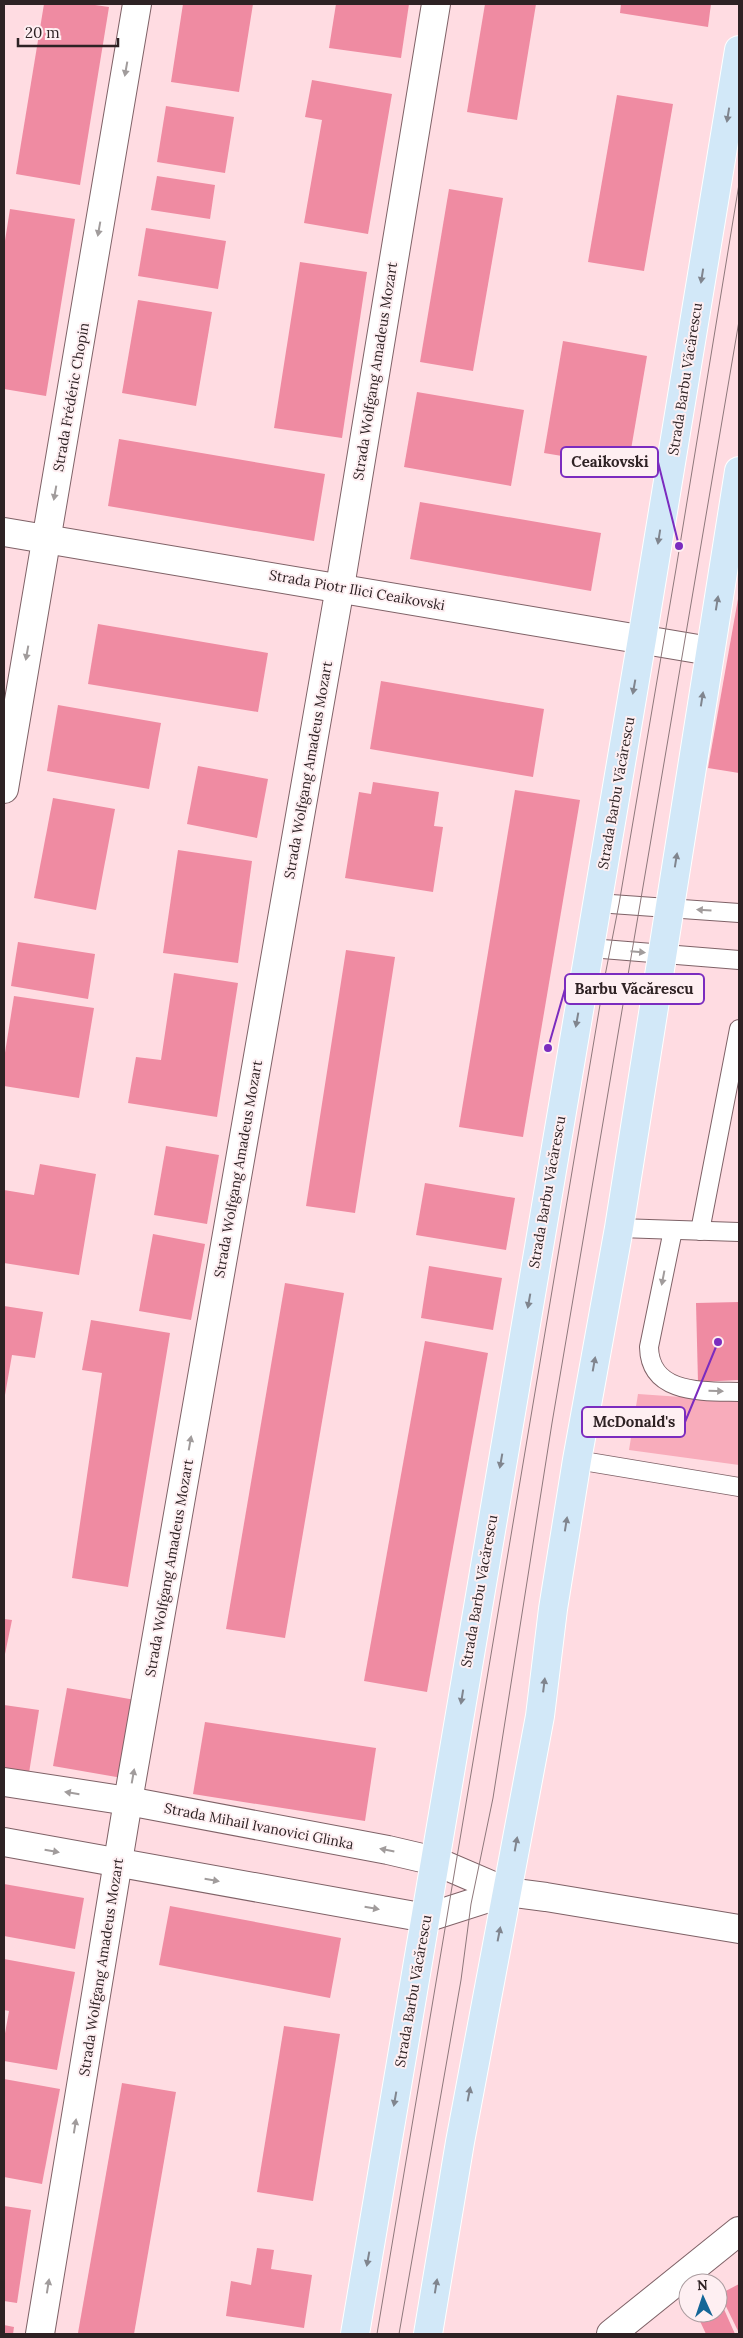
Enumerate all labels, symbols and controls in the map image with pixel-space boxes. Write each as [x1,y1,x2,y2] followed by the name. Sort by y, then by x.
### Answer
[18,15,118,47] scale bar
[25,23,60,42] text: 20 m
[121,61,129,77] one-way arrow
[724,108,732,124] one-way arrow
[94,222,102,238] one-way arrow
[349,260,401,481] street label: Strada Wolfgang Amadeus Mozart
[698,268,706,284] one-way arrow
[664,301,706,457] street label: Strada Barbu Văcărescu
[49,321,93,473] street label: Strada Frédéric Chopin
[561,447,658,477] callout: Ceaikovski
[571,452,649,471] text: Ceaikovski
[50,486,58,502] one-way arrow
[655,530,663,546] one-way arrow
[268,566,446,614] street label: Strada Piotr Ilici Ceaikovski
[714,594,722,610] one-way arrow
[23,646,31,662] one-way arrow
[280,659,336,880] street label: Strada Wolfgang Amadeus Mozart
[629,680,637,696] one-way arrow
[698,691,706,707] one-way arrow
[594,715,638,871] street label: Strada Barbu Văcărescu
[672,851,680,867] one-way arrow
[696,906,712,914] one-way arrow
[630,948,646,956] one-way arrow
[565,974,704,1004] callout: Barbu Văcărescu
[574,979,694,998] text: Barbu Văcărescu
[572,1012,580,1028] one-way arrow
[210,1058,266,1279] street label: Strada Wolfgang Amadeus Mozart
[525,1114,569,1270] street label: Strada Barbu Văcărescu
[659,1270,667,1285] one-way arrow
[524,1293,532,1309] one-way arrow
[590,1356,598,1371] one-way arrow
[708,1388,724,1396] one-way arrow
[582,1407,685,1437] callout: McDonald's
[593,1412,675,1431] text: McDonald's
[187,1435,195,1451] one-way arrow
[497,1453,505,1469] one-way arrow
[141,1457,197,1678] street label: Strada Wolfgang Amadeus Mozart
[457,1513,501,1669] street label: Strada Barbu Văcărescu
[563,1515,571,1531] one-way arrow
[540,1676,548,1692] one-way arrow
[457,1690,465,1706] one-way arrow
[129,1767,137,1783] one-way arrow
[64,1788,80,1796] one-way arrow
[163,1799,355,1853] street label: Strada Mihail Ivanovici Glinka
[512,1836,520,1852] one-way arrow
[380,1846,395,1854] one-way arrow
[44,1847,60,1855] one-way arrow
[75,1856,127,2077] street label: Strada Wolfgang Amadeus Mozart
[204,1876,220,1884] one-way arrow
[364,1905,380,1913] one-way arrow
[391,1913,435,2069] street label: Strada Barbu Văcărescu
[496,1926,504,1942] one-way arrow
[466,2085,474,2101] one-way arrow
[391,2091,399,2107] one-way arrow
[71,2117,79,2133] one-way arrow
[363,2251,371,2267] one-way arrow
[678,2273,728,2323] north arrow
[696,2276,708,2294] text: N
[44,2278,52,2294] one-way arrow
[433,2278,441,2294] one-way arrow

